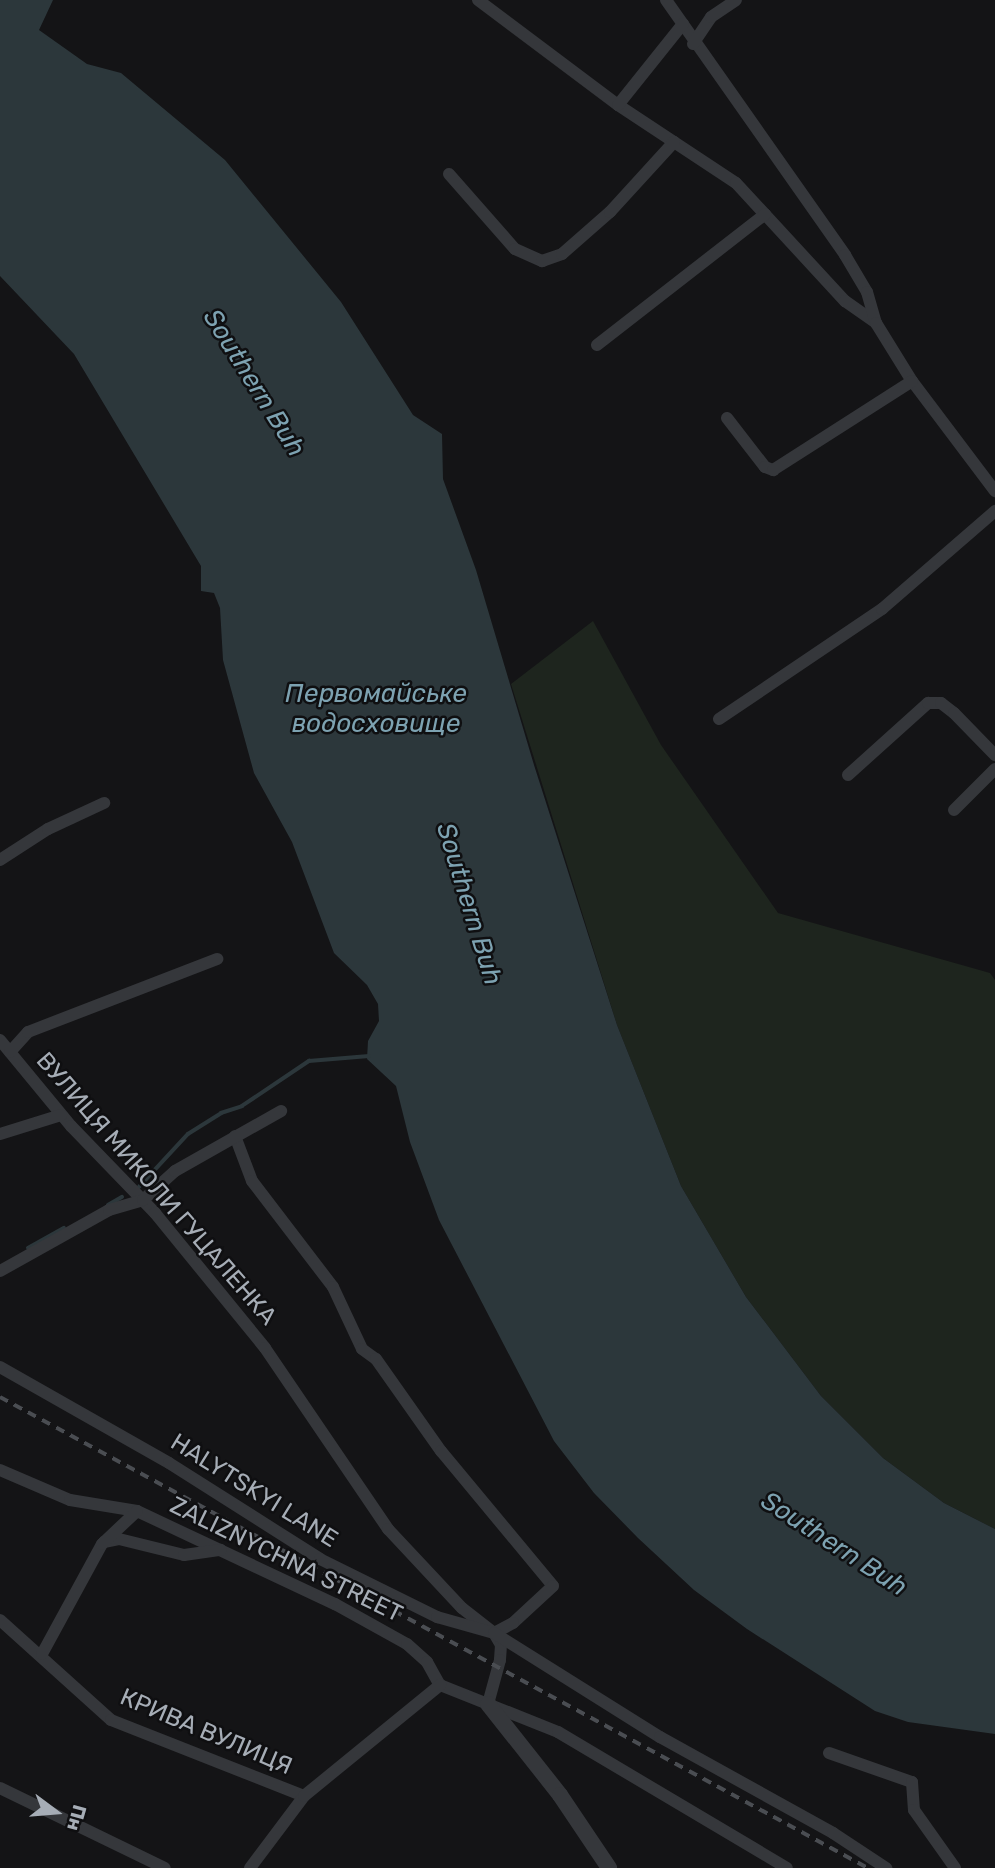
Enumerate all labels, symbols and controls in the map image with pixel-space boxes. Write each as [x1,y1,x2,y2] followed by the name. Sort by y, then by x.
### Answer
[196,303,312,463] water label: Southern Buh
[285,678,467,740] water label: Первомайське водосховище
[430,819,508,989] water label: Southern Buh
[30,1047,282,1331] street label: ВУЛИЦЯ МИКОЛИ ГУЦАЛЕНКА
[165,1428,343,1554] street label: HALYTSKYI LANE
[755,1485,913,1603] water label: Southern Buh
[165,1491,407,1629] street label: ZALIZNYCHNA STREET
[116,1683,296,1781] street label: КРИВА ВУЛИЦЯ
[21,1777,91,1847] north arrow
[62,1802,91,1834] text: Пн

